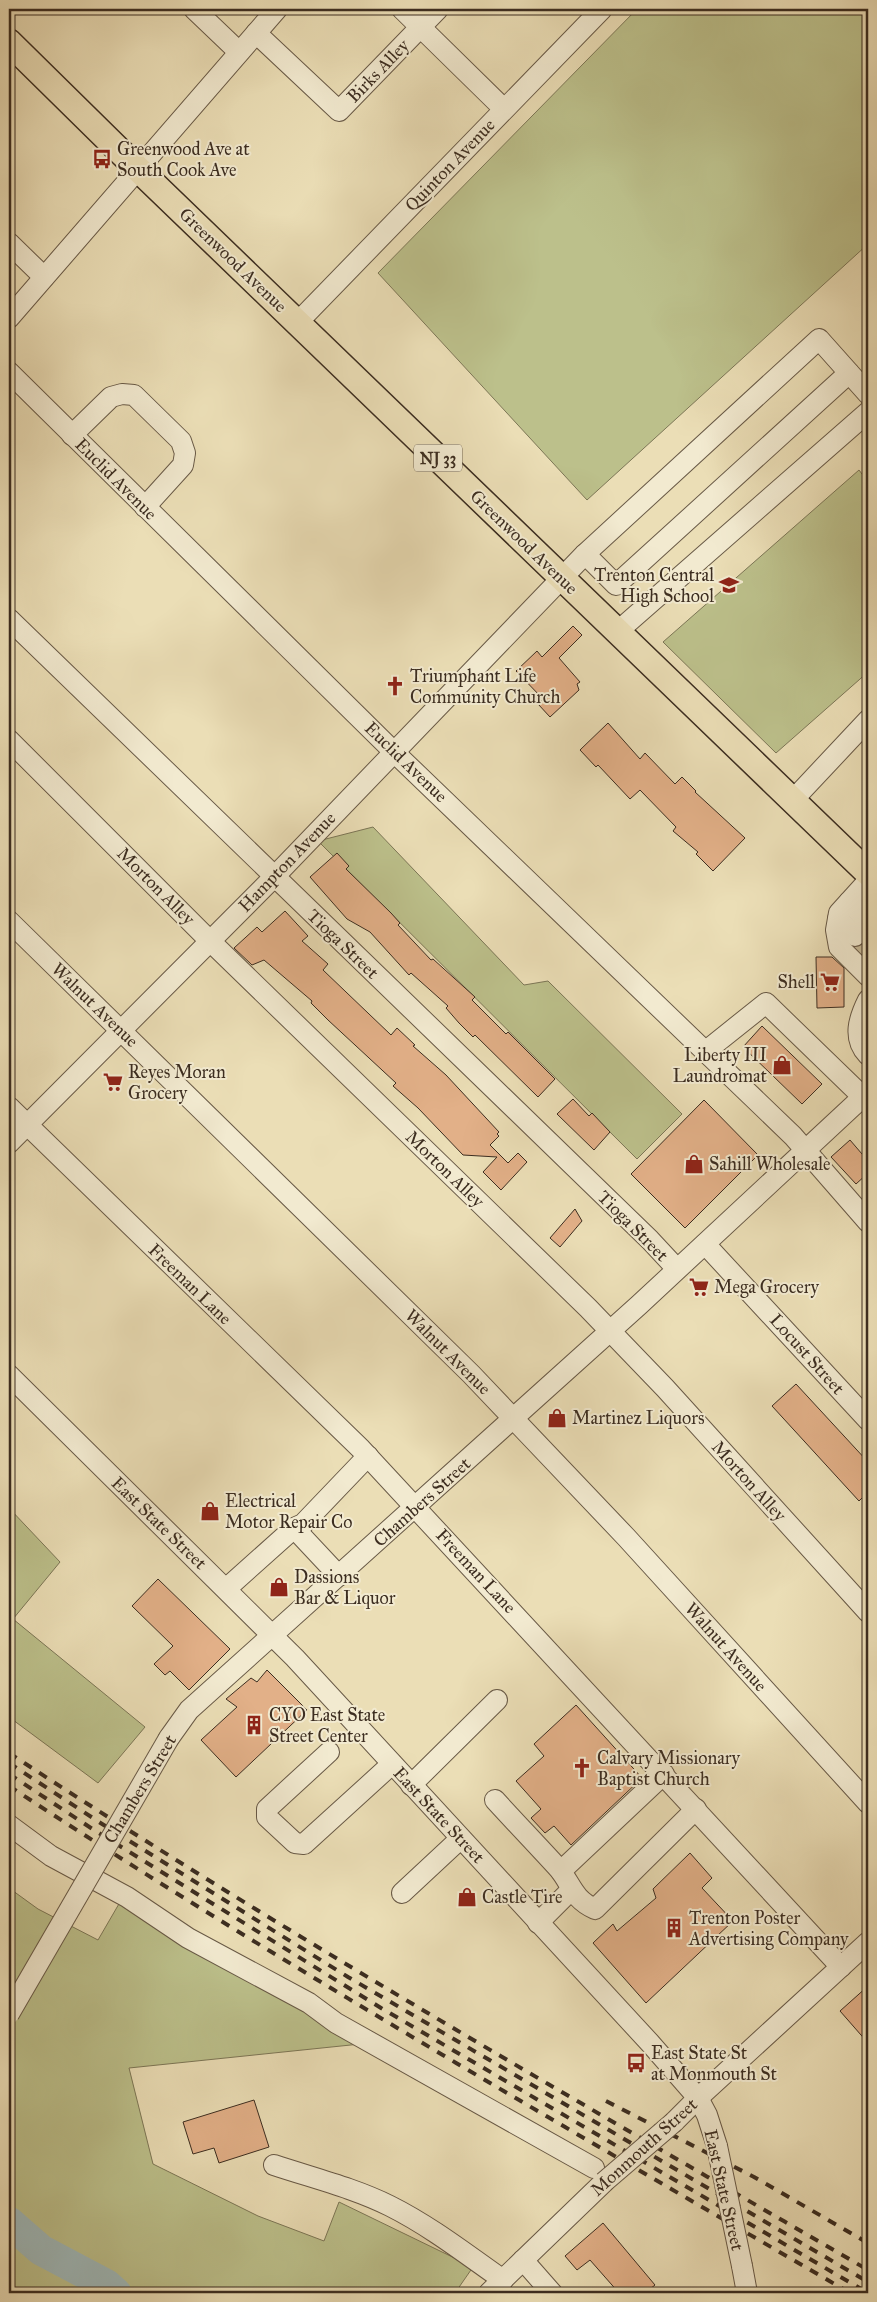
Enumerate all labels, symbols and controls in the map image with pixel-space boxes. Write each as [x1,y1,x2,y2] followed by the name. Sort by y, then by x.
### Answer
[342,34,414,107] street label: Birks Alley
[400,114,500,216] street label: Quinton Avenue
[117,138,250,181] place label: Greenwood Ave at South Cook Ave
[91,148,113,170] bus stop icon: Greenwood Ave at South Cook Ave
[175,203,291,317] street label: Greenwood Avenue
[70,433,162,525] street label: Euclid Avenue
[414,444,462,472] road number: NJ 33
[466,485,582,599] street label: Greenwood Avenue
[594,564,714,608] place label: Trenton Central High School
[718,574,740,596] school or university icon: Trenton Central High School
[410,665,560,708] place label: Triumphant Life Community Church
[384,675,406,697] church icon: Triumphant Life Community Church
[360,717,452,807] street label: Euclid Avenue
[234,807,340,917] street label: Hampton Avenue
[112,842,200,930] street label: Morton Alley
[302,904,384,985] street label: Tioga Street
[47,958,143,1052] street label: Walnut Avenue
[777,971,815,993] place label: Shell
[819,971,841,993] supermarket icon: Shell
[673,1044,768,1087] place label: Liberty III Laundromat
[771,1054,793,1076] shop icon: Liberty III Laundromat
[128,1061,226,1104] place label: Reyes Moran Grocery
[102,1071,124,1093] supermarket icon: Reyes Moran Grocery
[401,1126,489,1212] street label: Morton Alley
[683,1153,705,1175] shop icon: Sahill Wholesale
[709,1153,831,1175] place label: Sahill Wholesale
[592,1186,673,1267] street label: Tioga Street
[144,1239,236,1329] street label: Freeman Lane
[688,1276,710,1298] supermarket icon: Mega Grocery
[714,1276,820,1299] place label: Mega Grocery
[401,1305,495,1399] street label: Walnut Avenue
[765,1309,849,1399] street label: Locust Street
[546,1407,568,1429] shop icon: Martinez Liquors
[572,1407,704,1430] place label: Martinez Liquors
[707,1436,791,1526] street label: Morton Alley
[369,1452,476,1551] street label: Chambers Street
[107,1472,212,1574] street label: East State Street
[225,1490,352,1533] place label: Electrical Motor Repair Co
[199,1500,221,1522] shop icon: Electrical Motor Repair Co
[431,1524,521,1618] street label: Freeman Lane
[294,1566,396,1610] place label: Dassions Bar & Liquor
[268,1576,290,1598] shop icon: Dassions Bar & Liquor
[680,1598,772,1696] street label: Walnut Avenue
[269,1704,385,1747] place label: CYO East State Street Center
[243,1714,265,1736] building icon: CYO East State Street Center
[99,1730,181,1847] street label: Chambers Street
[597,1747,741,1790] place label: Calvary Missionary Baptist Church
[571,1757,593,1779] church icon: Calvary Missionary Baptist Church
[389,1762,490,1868] street label: East State Street
[456,1886,478,1908] shop icon: Castle Tire
[482,1886,562,1908] place label: Castle Tire
[688,1907,849,1951] place label: Trenton Poster Advertising Company
[663,1917,685,1939] building icon: Trenton Poster Advertising Company
[651,2042,778,2085] place label: East State St at Monmouth St
[625,2052,647,2074] bus stop icon: East State St at Monmouth St
[586,2093,702,2201] street label: Monmouth Street
[699,2127,749,2254] street label: East State Street

